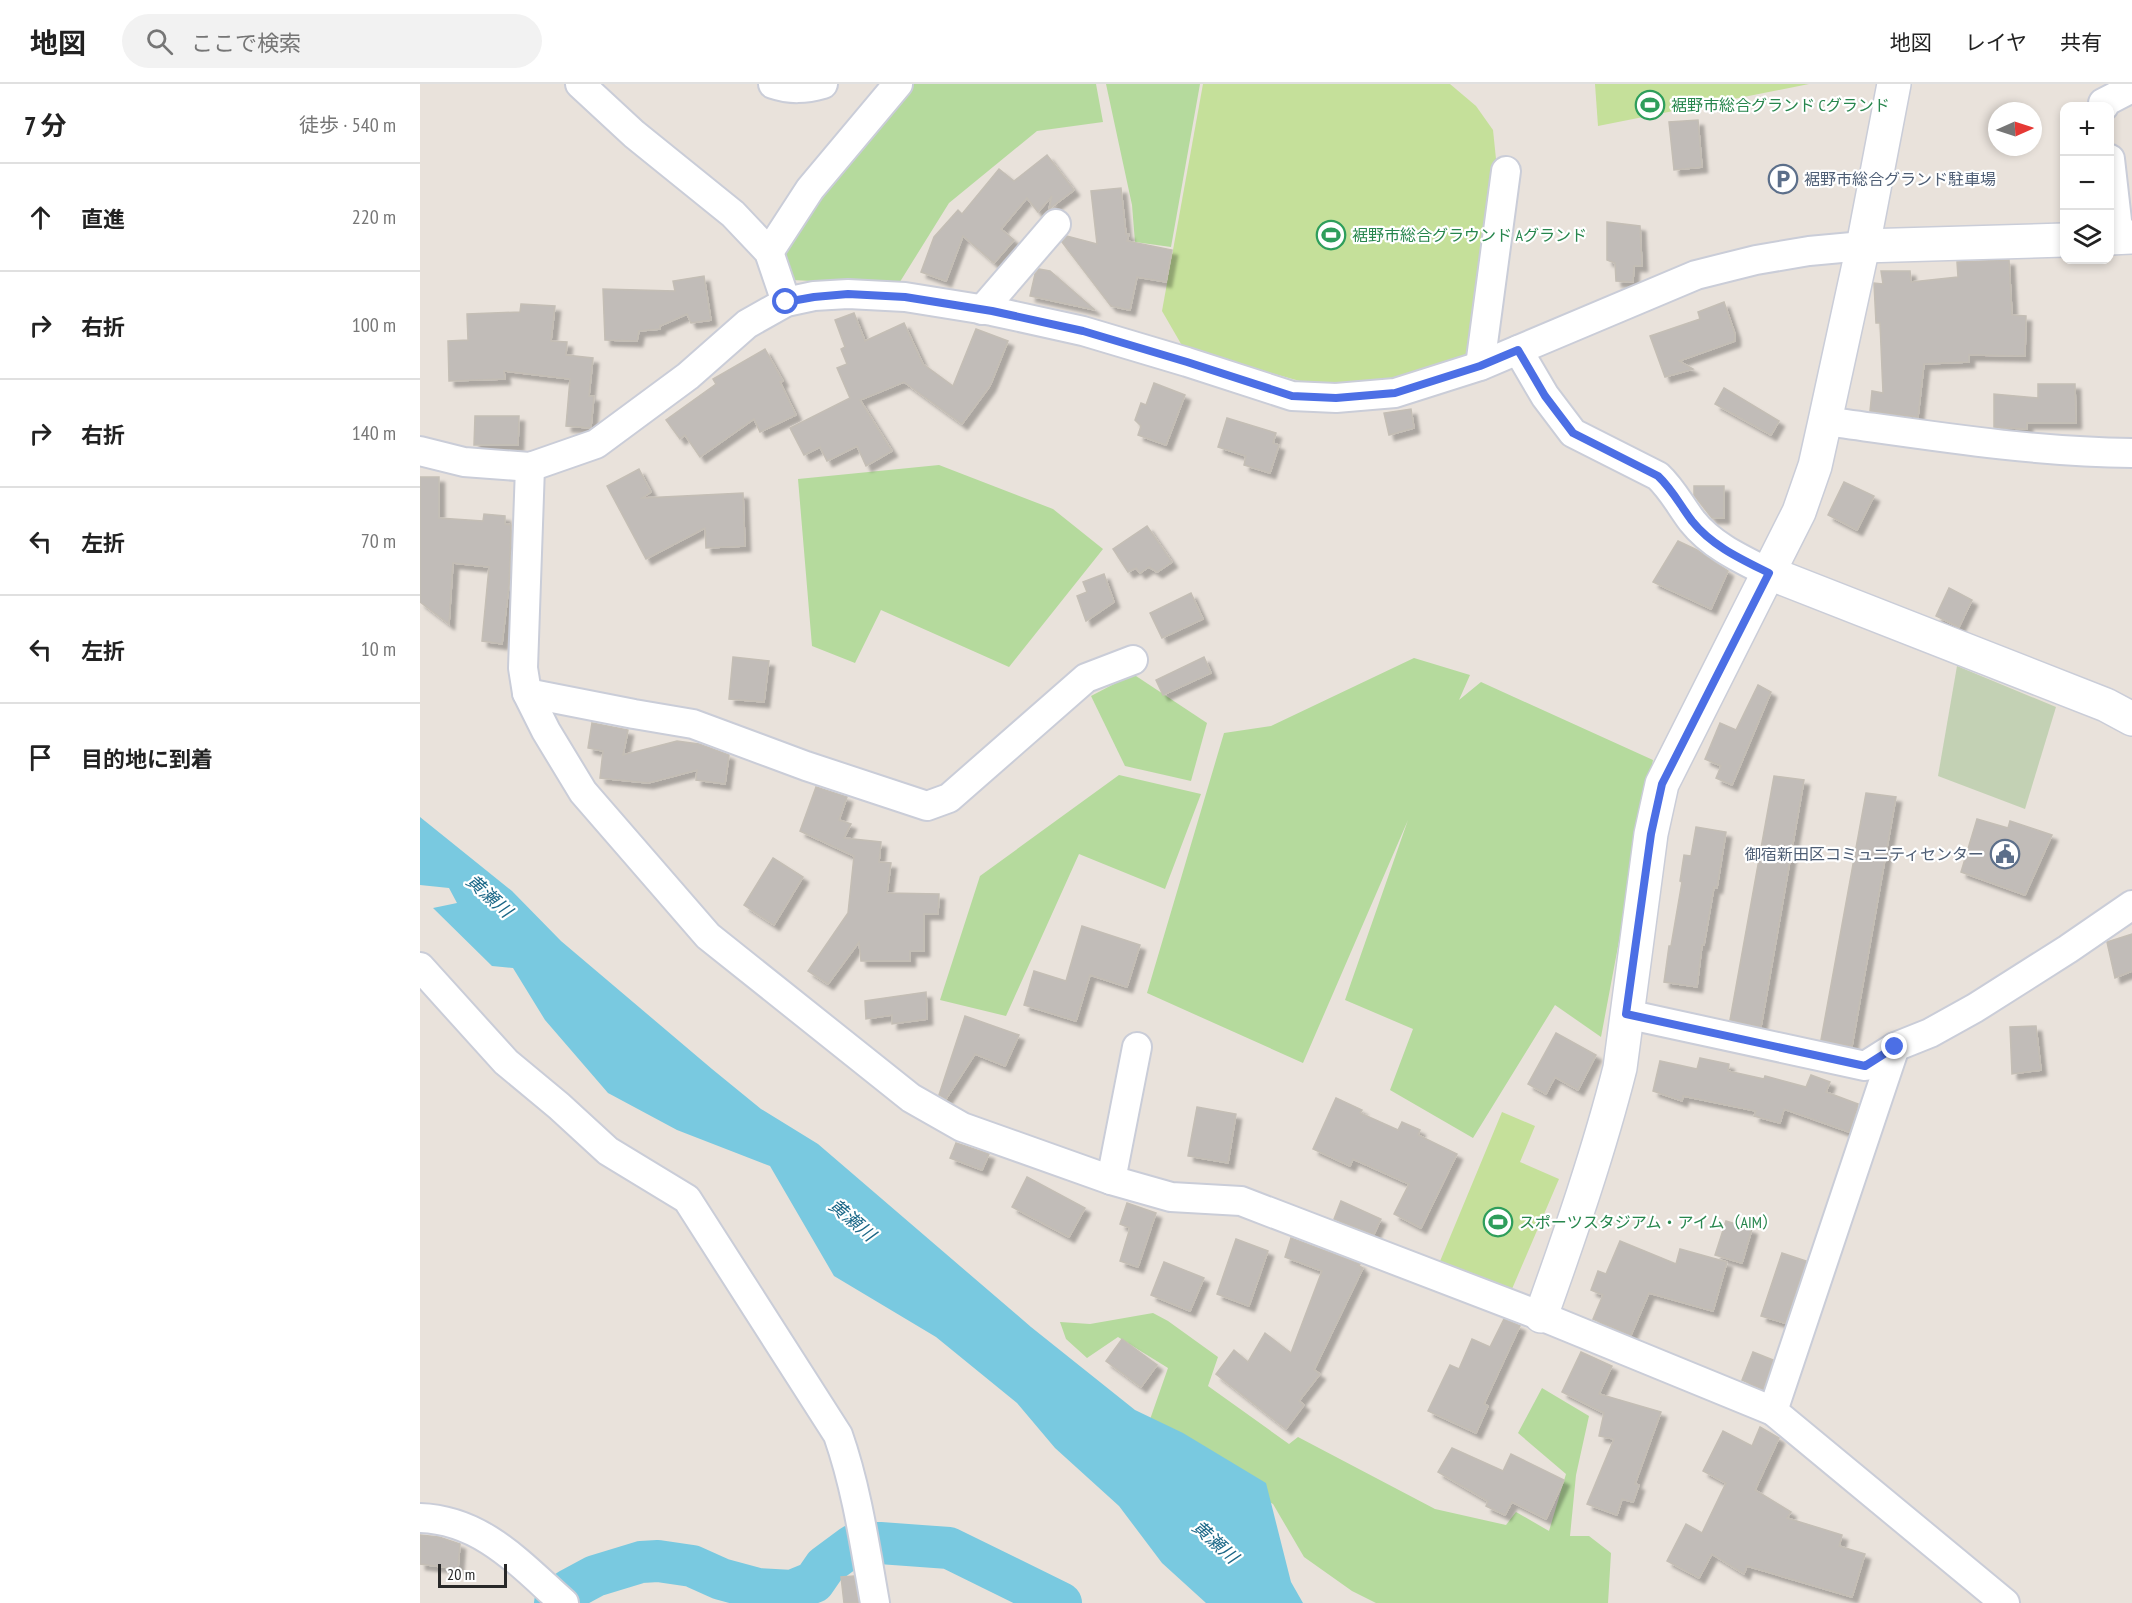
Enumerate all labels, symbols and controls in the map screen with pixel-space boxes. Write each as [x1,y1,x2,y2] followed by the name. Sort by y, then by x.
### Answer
[122,14,542,68] search box
[30,24,86,61] text: 地図
[143,25,176,58] icon: search
[191,29,301,57] text: ここで検索
[1890,29,1932,56] text: 地図
[1965,29,2027,56] text: レイヤ
[2060,29,2102,56] text: 共有
[1634,89,1666,121] sports icon: 裾野市総合グランド Cグランド
[1671,95,1890,115] place label: 裾野市総合グランド Cグランド
[1988,102,2042,156] north arrow
[2060,102,2114,264] map controls
[2060,102,2114,156] button: +
[24,109,67,142] text: 7 分
[299,112,396,138] text: 徒歩 · 540 m
[2060,156,2114,210] button: −
[1767,163,1799,195] parking icon: 裾野市総合グランド駐車場
[1804,169,1996,189] place label: 裾野市総合グランド駐車場
[24,201,57,234] icon: ahead
[352,204,396,230] text: 220 m
[81,205,125,233] text: 直進
[2060,210,2114,264] button: layers
[1315,219,1347,251] sports icon: 裾野市総合グラウンド Aグランド
[1352,225,1587,245] place label: 裾野市総合グラウンド Aグランド
[772,288,798,314] route start
[24,309,57,342] icon: right
[352,312,396,338] text: 100 m
[81,313,125,341] text: 右折
[24,417,57,450] icon: right
[352,420,396,446] text: 140 m
[81,421,125,449] text: 右折
[24,525,57,558] icon: left
[361,528,396,554] text: 70 m
[81,529,125,557] text: 左折
[24,633,57,666] icon: left
[361,636,396,662] text: 10 m
[81,637,125,665] text: 左折
[24,741,57,774] icon: arrive
[81,745,213,773] text: 目的地に到着
[1989,838,2021,870] public building icon: 御宿新田区コミュニティセンター
[1745,844,1984,864] place label: 御宿新田区コミュニティセンター
[462,869,519,924] water label: 黄瀬川
[1881,1033,1907,1059] route end
[824,1193,882,1247] water label: 黄瀬川
[1482,1206,1514,1238] sports icon: スポーツスタジアム・アイム（AIM）
[1519,1212,1778,1232] place label: スポーツスタジアム・アイム（AIM）
[1188,1515,1245,1570] water label: 黄瀬川
[438,1561,507,1588] scale bar
[447,1564,475,1584] text: 20 m

